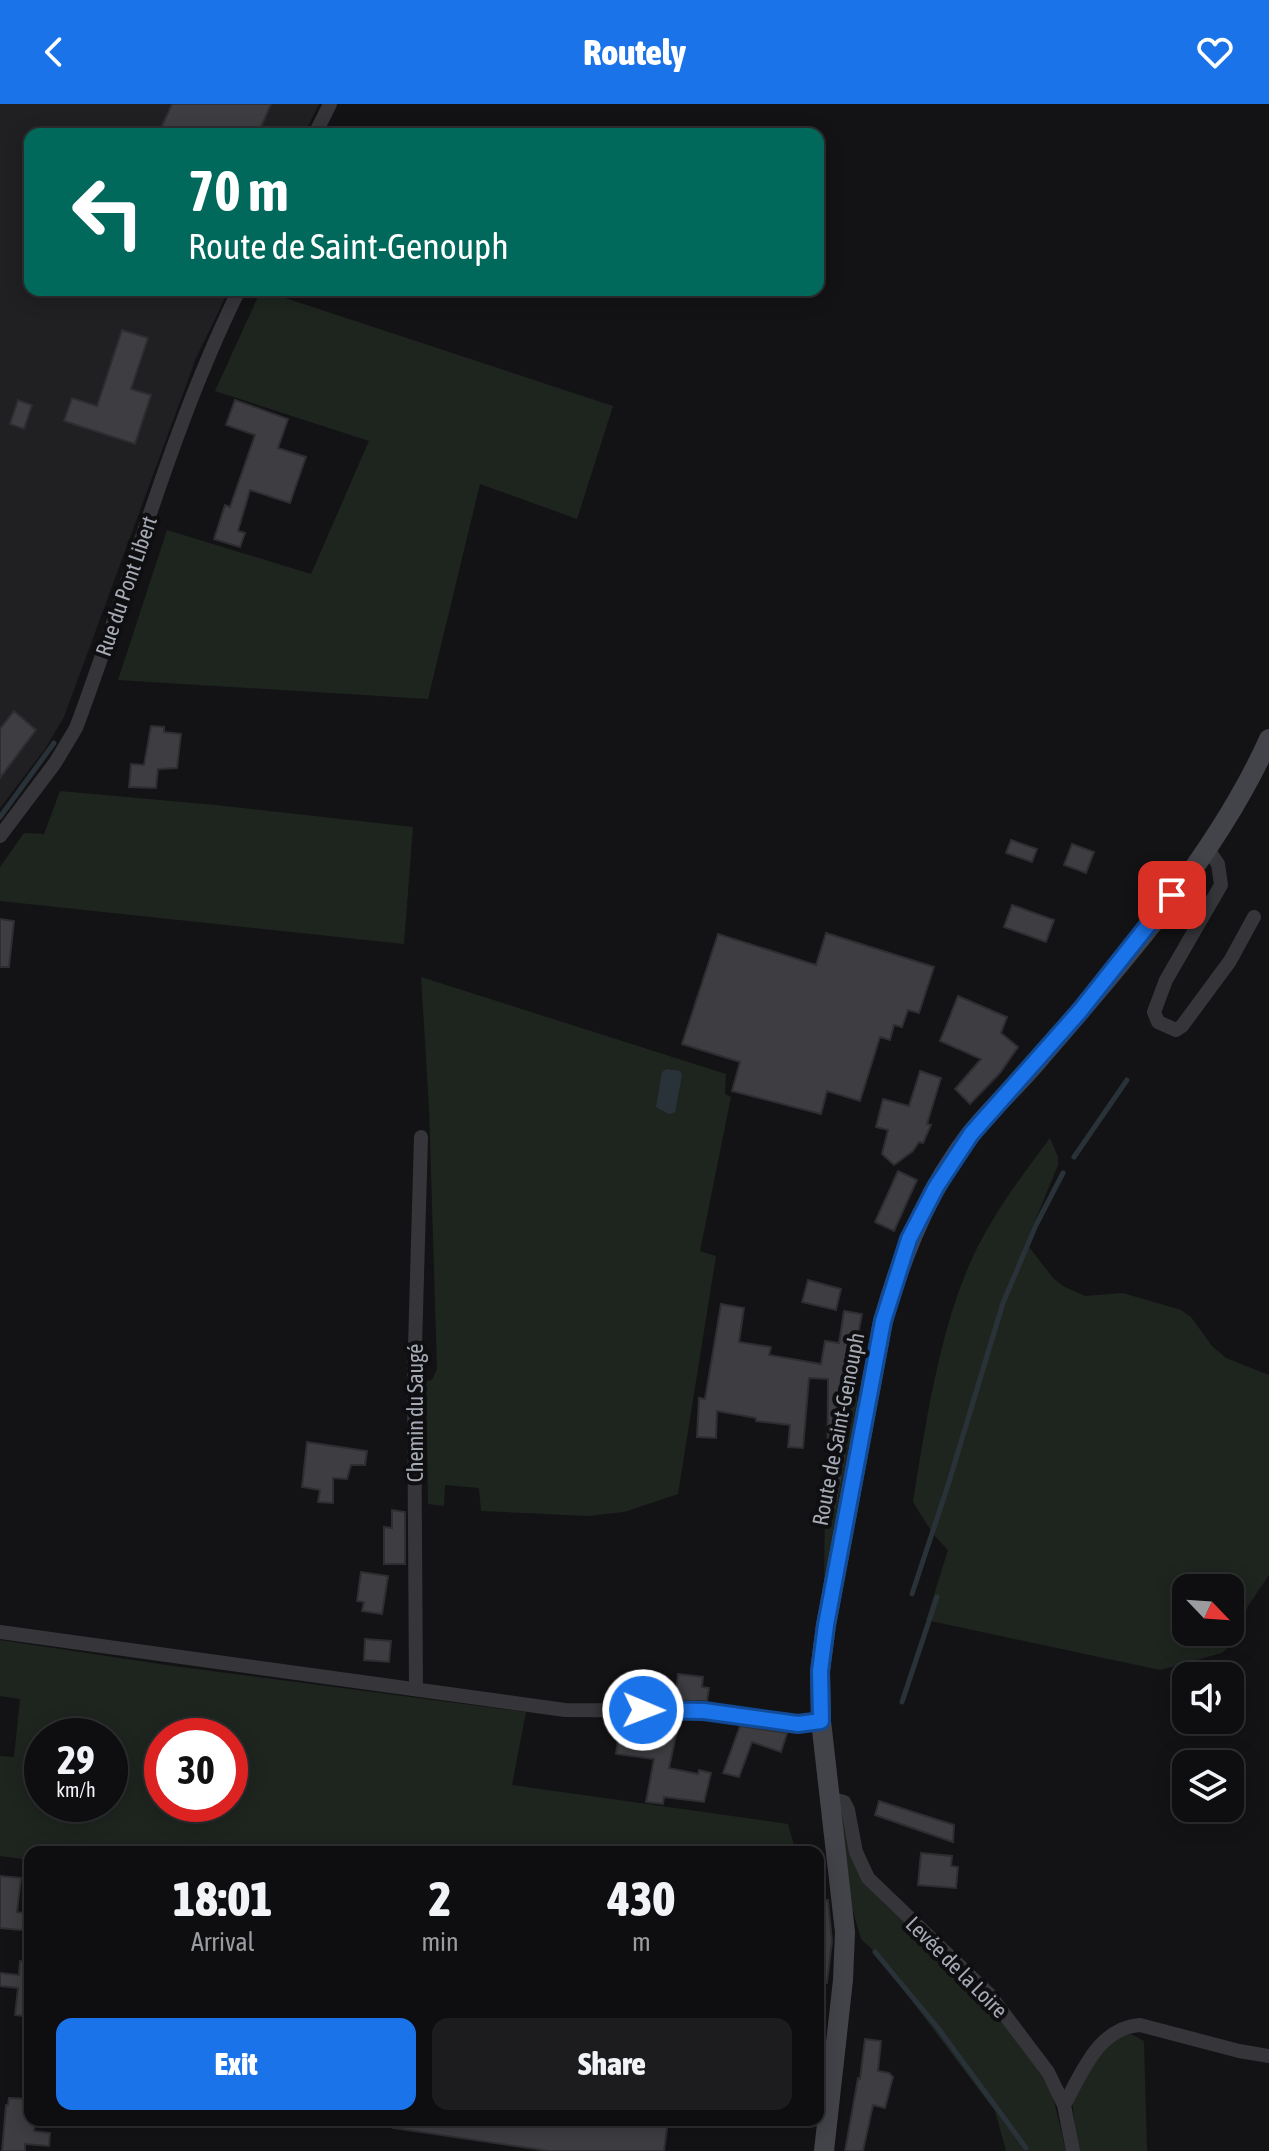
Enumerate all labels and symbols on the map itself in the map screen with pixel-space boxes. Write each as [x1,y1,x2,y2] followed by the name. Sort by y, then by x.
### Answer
[90,513,162,659] street label: Rue du Pont Libert
[1138,861,1206,929] pin
[807,1330,869,1528] street label: Route de Saint-Genouph
[402,1344,428,1482] street label: Chemin du Saugé
[1172,1574,1244,1646] north arrow
[601,1668,685,1752] position arrow
[144,1718,248,1822] speed limit sign: 30
[901,1911,1013,2023] street label: Levée de la Loire

